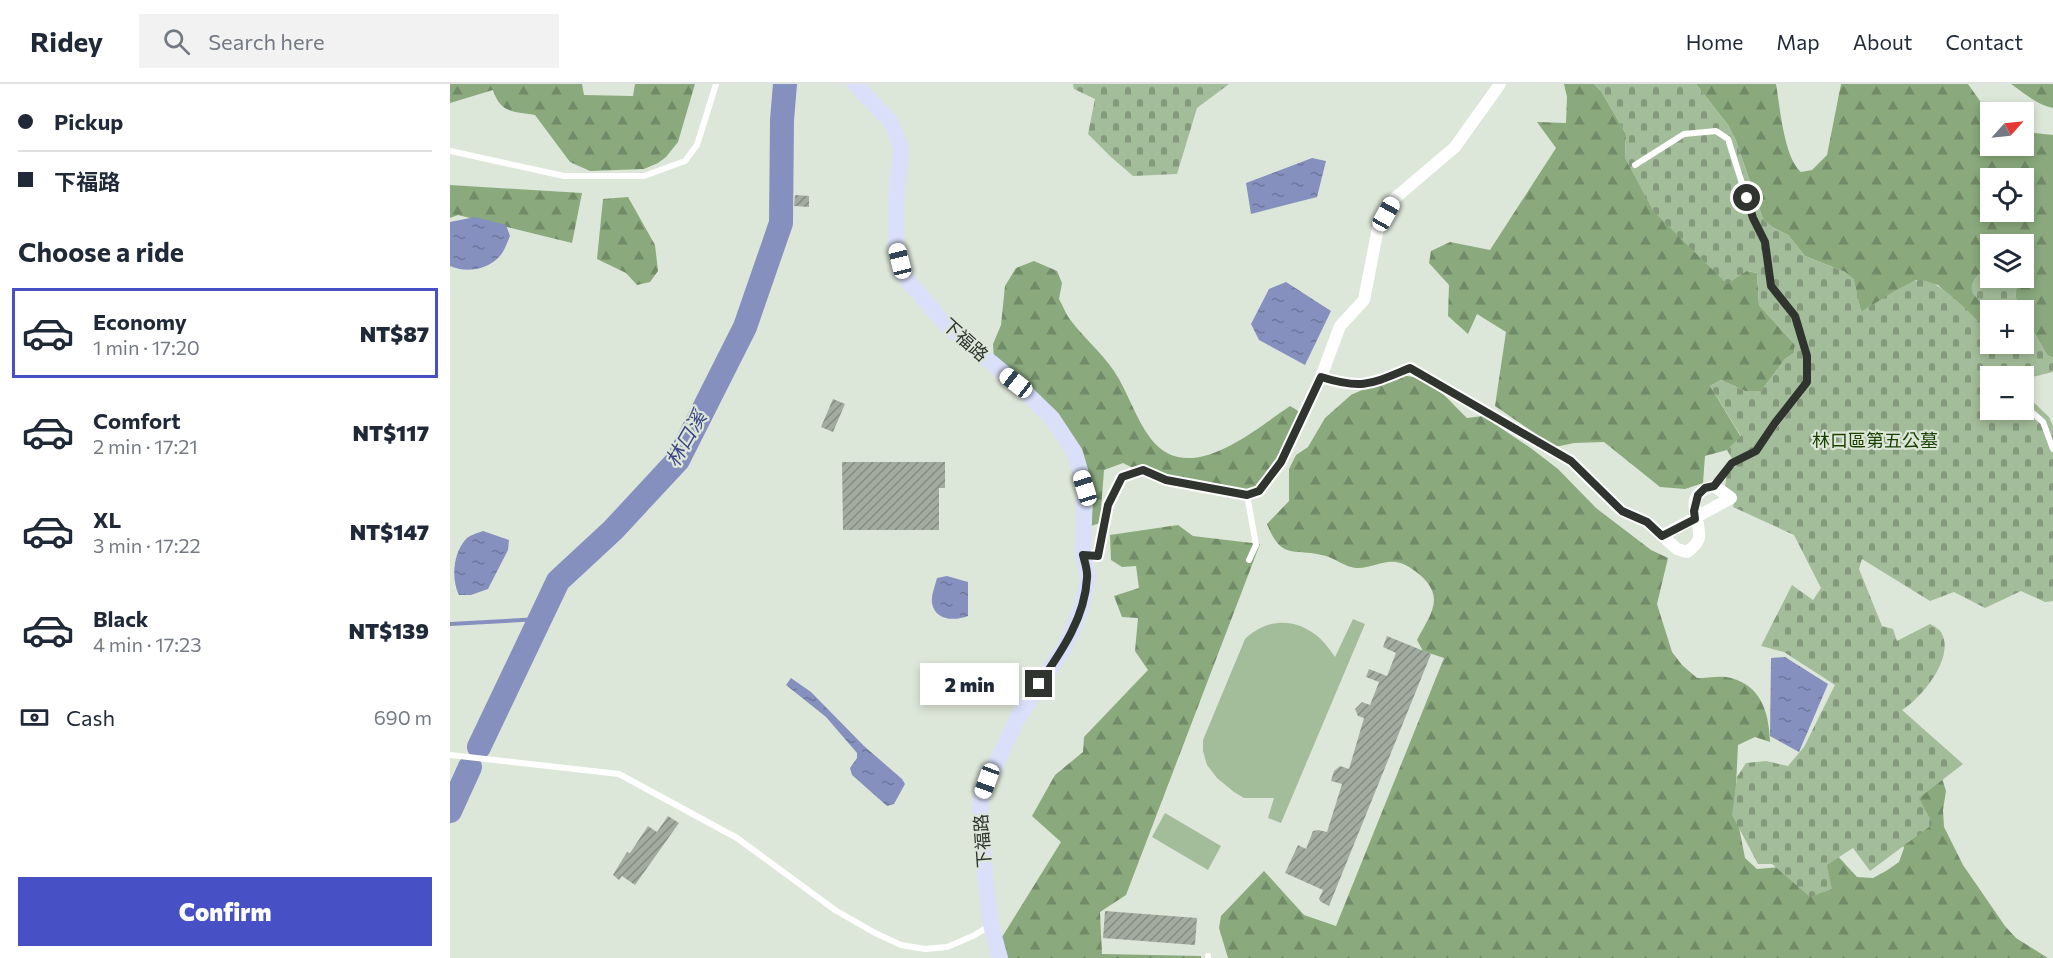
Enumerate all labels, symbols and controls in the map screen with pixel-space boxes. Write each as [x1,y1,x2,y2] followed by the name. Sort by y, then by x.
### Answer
[139,14,559,68] search box
[30,24,103,58] text: Ridey
[160,25,193,58] icon: search
[208,28,325,55] text: Search here
[1686,29,1743,54] text: Home
[1776,29,1820,54] text: Map
[1853,29,1912,54] text: About
[1945,29,2023,54] text: Contact
[1980,102,2034,156] north arrow
[1980,102,2034,420] map controls
[54,108,123,135] text: Pickup
[54,168,120,195] text: 下福路
[1980,168,2034,222] button: locate
[1733,184,1760,211] route start
[1369,194,1403,234] car
[1980,234,2034,288] button: layers
[18,235,184,268] text: Choose a ride
[887,241,913,281] car
[1980,300,2034,354] button: +
[21,306,75,360] icon: car
[93,308,187,335] text: Economy
[938,313,993,365] street label: 下福路
[360,320,429,347] text: NT$87
[93,335,200,359] text: 1 min · 17:20
[996,365,1036,401] car
[1980,366,2034,420] button: −
[660,404,712,470] water label: 林口溪
[21,405,75,459] icon: car
[93,407,181,434] text: Comfort
[353,419,429,446] text: NT$117
[1812,429,1938,451] park label: 林口區第五公墓
[93,434,198,458] text: 2 min · 17:21
[1071,468,1099,508] car
[21,504,75,558] icon: car
[93,506,121,533] text: XL
[350,518,429,545] text: NT$147
[93,533,201,557] text: 3 min · 17:22
[21,603,75,657] icon: car
[93,605,148,632] text: Black
[349,617,429,644] text: NT$139
[93,632,202,656] text: 4 min · 17:23
[919,663,1018,705] callout: 2 min
[1025,670,1052,697] route end
[944,672,995,696] text: 2 min
[18,701,51,734] icon: cash
[66,704,115,731] text: Cash
[374,705,432,729] text: 690 m
[972,761,1002,801] car
[969,813,995,869] street label: 下福路
[18,877,432,946] button: Confirm

